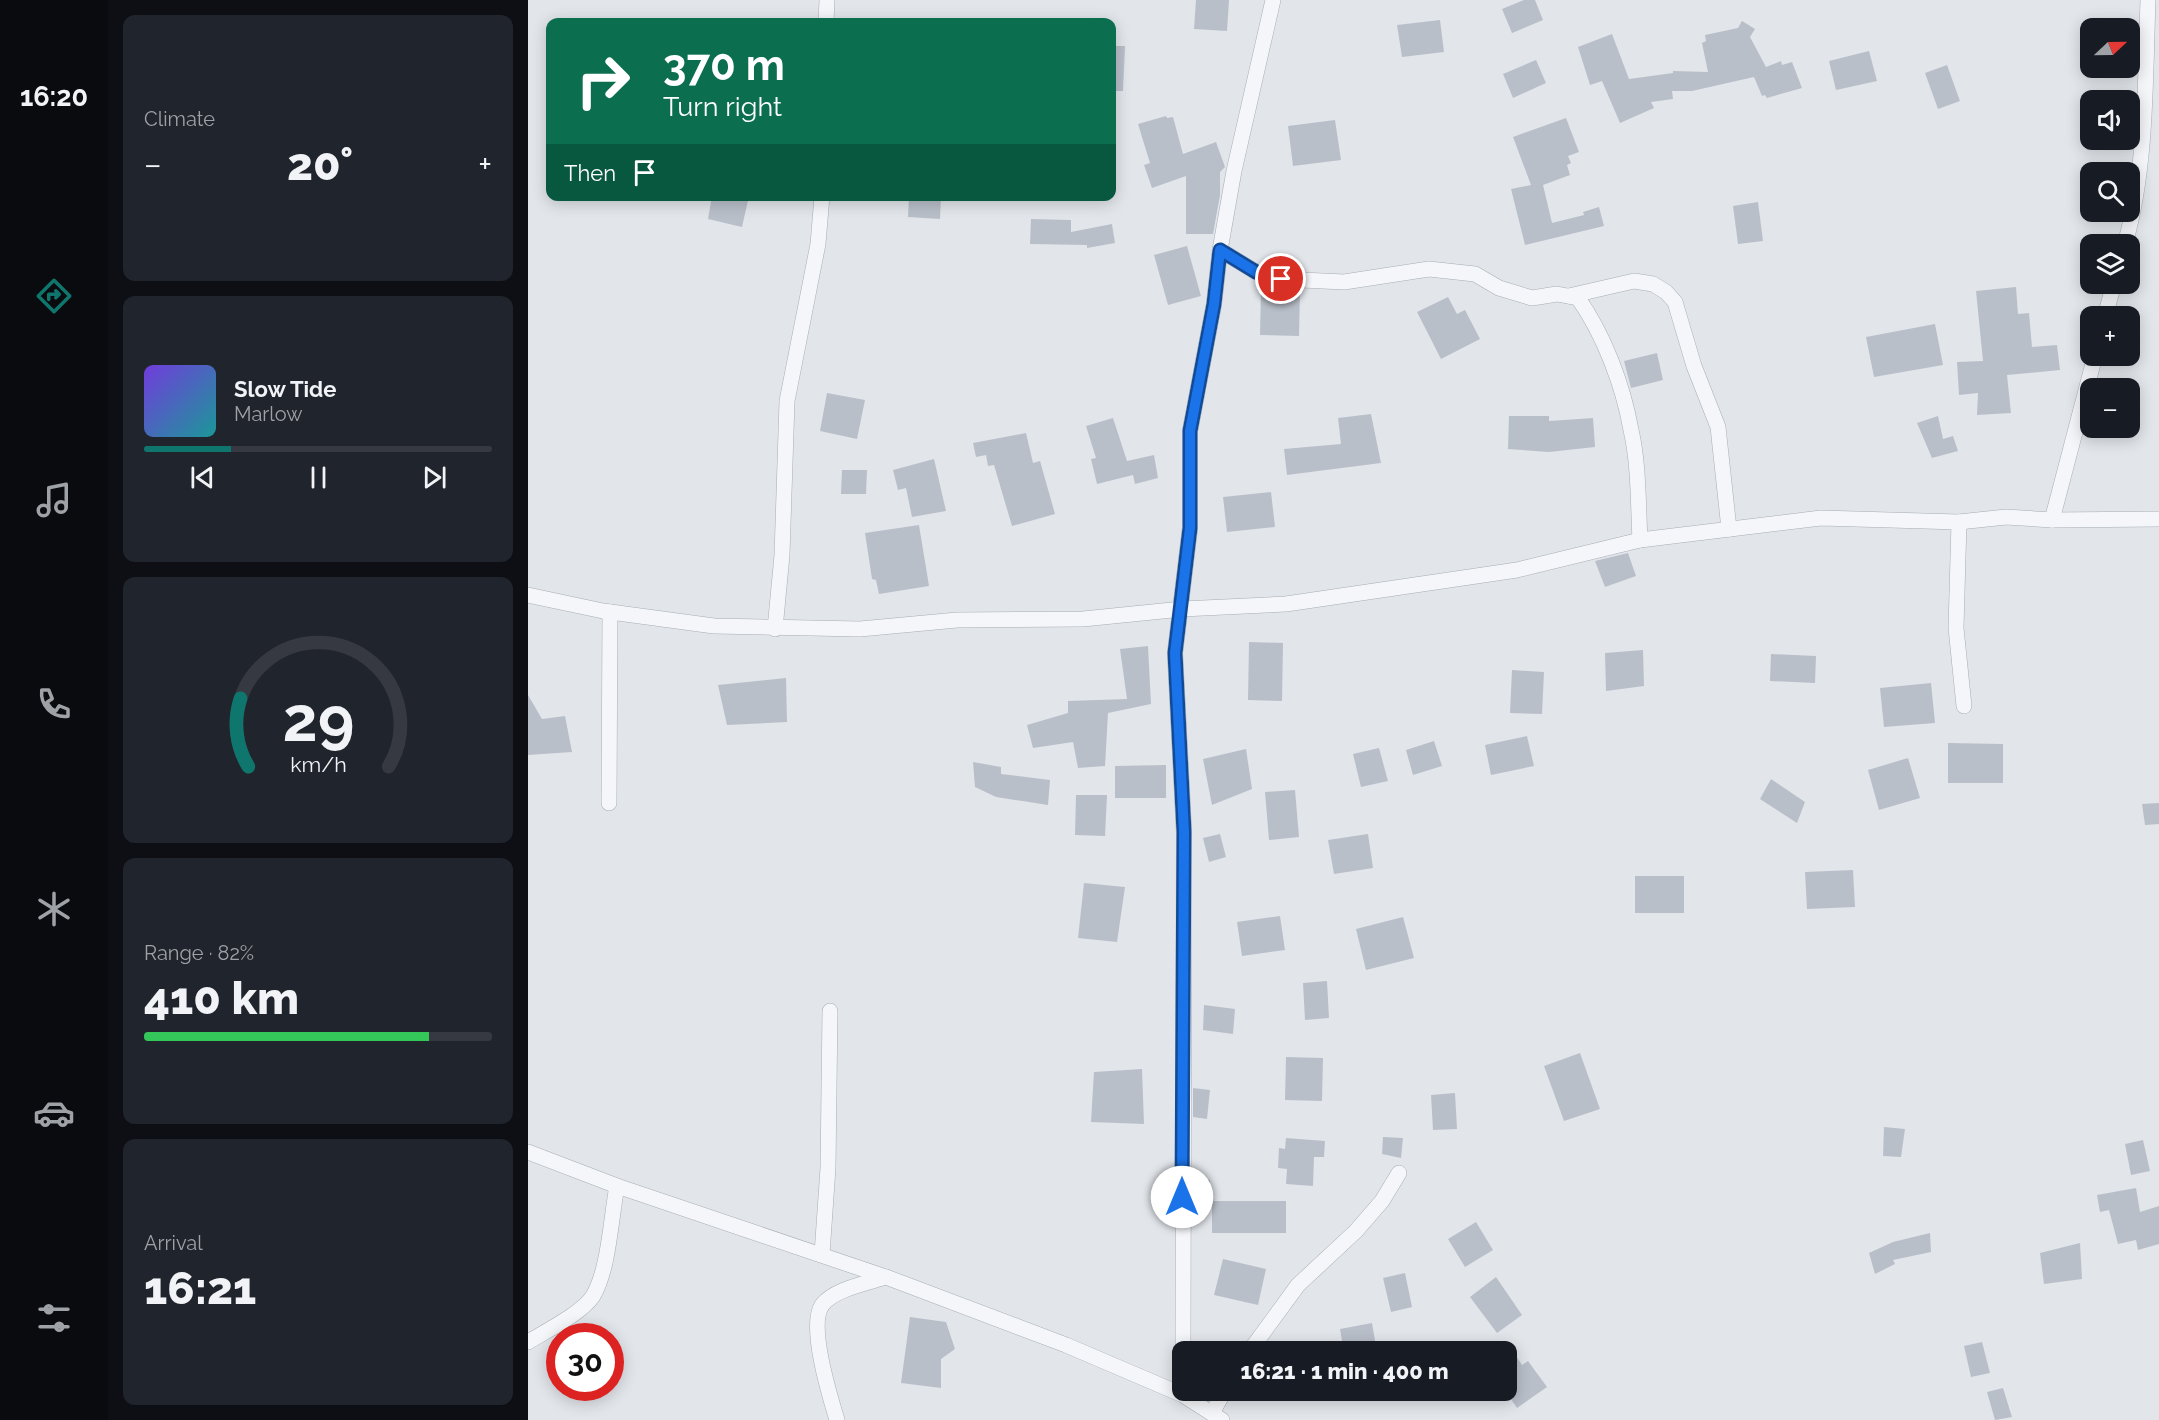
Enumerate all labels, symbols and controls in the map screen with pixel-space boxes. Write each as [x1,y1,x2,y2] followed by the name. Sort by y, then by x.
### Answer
[2080,18,2140,78] north arrow
[2080,18,2140,438] map controls
[663,41,785,90] text: 370 m
[564,42,642,120] icon: right
[20,81,88,112] text: 16:20
[2080,90,2140,150] button: sound
[663,91,782,122] text: Turn right
[144,107,215,131] text: Climate
[287,138,353,191] text: 20°
[144,145,162,184] text: −
[478,145,492,184] text: +
[628,156,661,189] icon: arrive
[564,160,616,186] text: Then
[2080,162,2140,222] button: search
[2080,234,2140,294] button: layers
[1255,253,1306,304] pin
[1264,262,1297,295] icon: arrive
[33,275,75,317] icon: directions
[2080,306,2140,366] button: +
[234,376,336,402] text: Slow Tide
[2080,378,2140,438] button: −
[234,402,303,426] text: Marlow
[186,461,219,494] icon: previous
[302,461,335,494] icon: pause
[418,461,451,494] icon: next
[33,479,75,521] icon: music
[282,682,354,756] text: 29
[33,683,75,725] icon: phone
[290,752,346,777] text: km/h
[33,888,75,930] icon: climate
[144,941,254,965] text: Range · 82%
[144,972,299,1025] text: 410 km
[33,1092,75,1134] icon: car
[1150,1165,1214,1229] position arrow
[144,1231,203,1255] text: Arrival
[144,1262,256,1315] text: 16:21
[33,1297,75,1339] icon: filters
[546,1323,624,1401] speed limit sign: 30
[1241,1358,1448,1384] text: 16:21 · 1 min · 400 m

